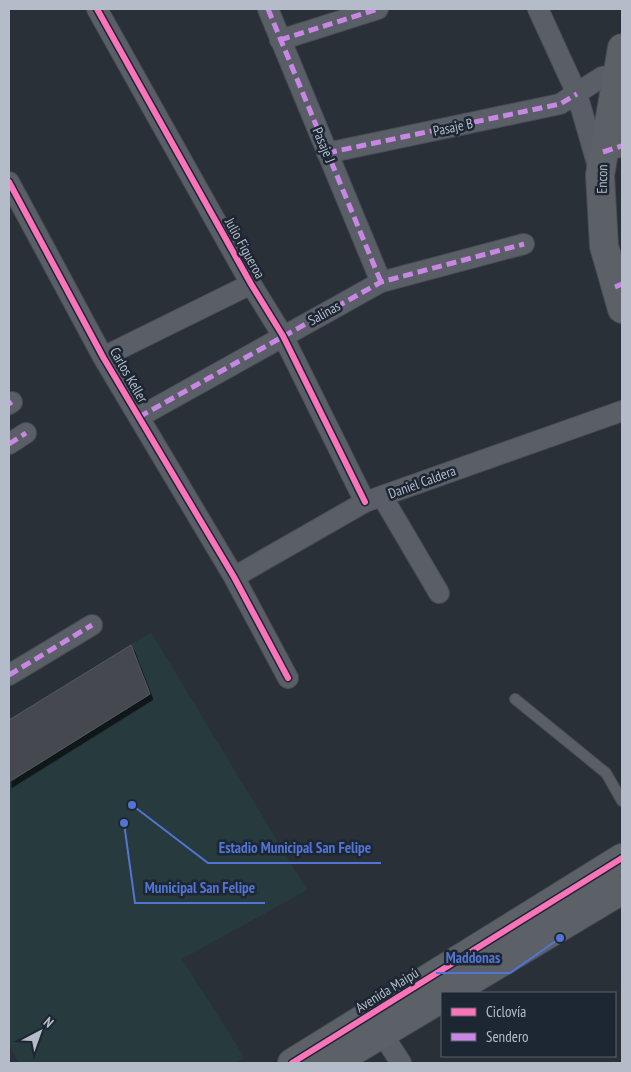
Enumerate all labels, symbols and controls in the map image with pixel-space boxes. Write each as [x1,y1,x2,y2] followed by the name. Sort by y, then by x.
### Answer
[431,114,475,140] street label: Pasaje B
[308,124,340,166] street label: Pasaje J
[593,164,611,194] street label: Encon
[220,213,269,282] street label: Julio Figueroa
[305,297,344,329] street label: Salinas
[106,344,152,406] street label: Carlos Keller
[386,461,458,503] street label: Daniel Caldera
[208,833,381,863] callout: Estadio Municipal San Felipe
[219,838,371,857] text: Estadio Municipal San Felipe
[135,873,265,903] callout: Municipal San Felipe
[145,878,255,897] text: Municipal San Felipe
[436,943,510,973] callout: Maddonas
[446,948,500,967] text: Maddonas
[352,964,422,1016] street label: Avenida Maipú
[441,992,616,1057] legend
[486,1002,526,1021] text: Ciclovía
[15,1007,65,1057] north arrow
[40,1013,57,1031] text: N
[486,1027,528,1046] text: Sendero

